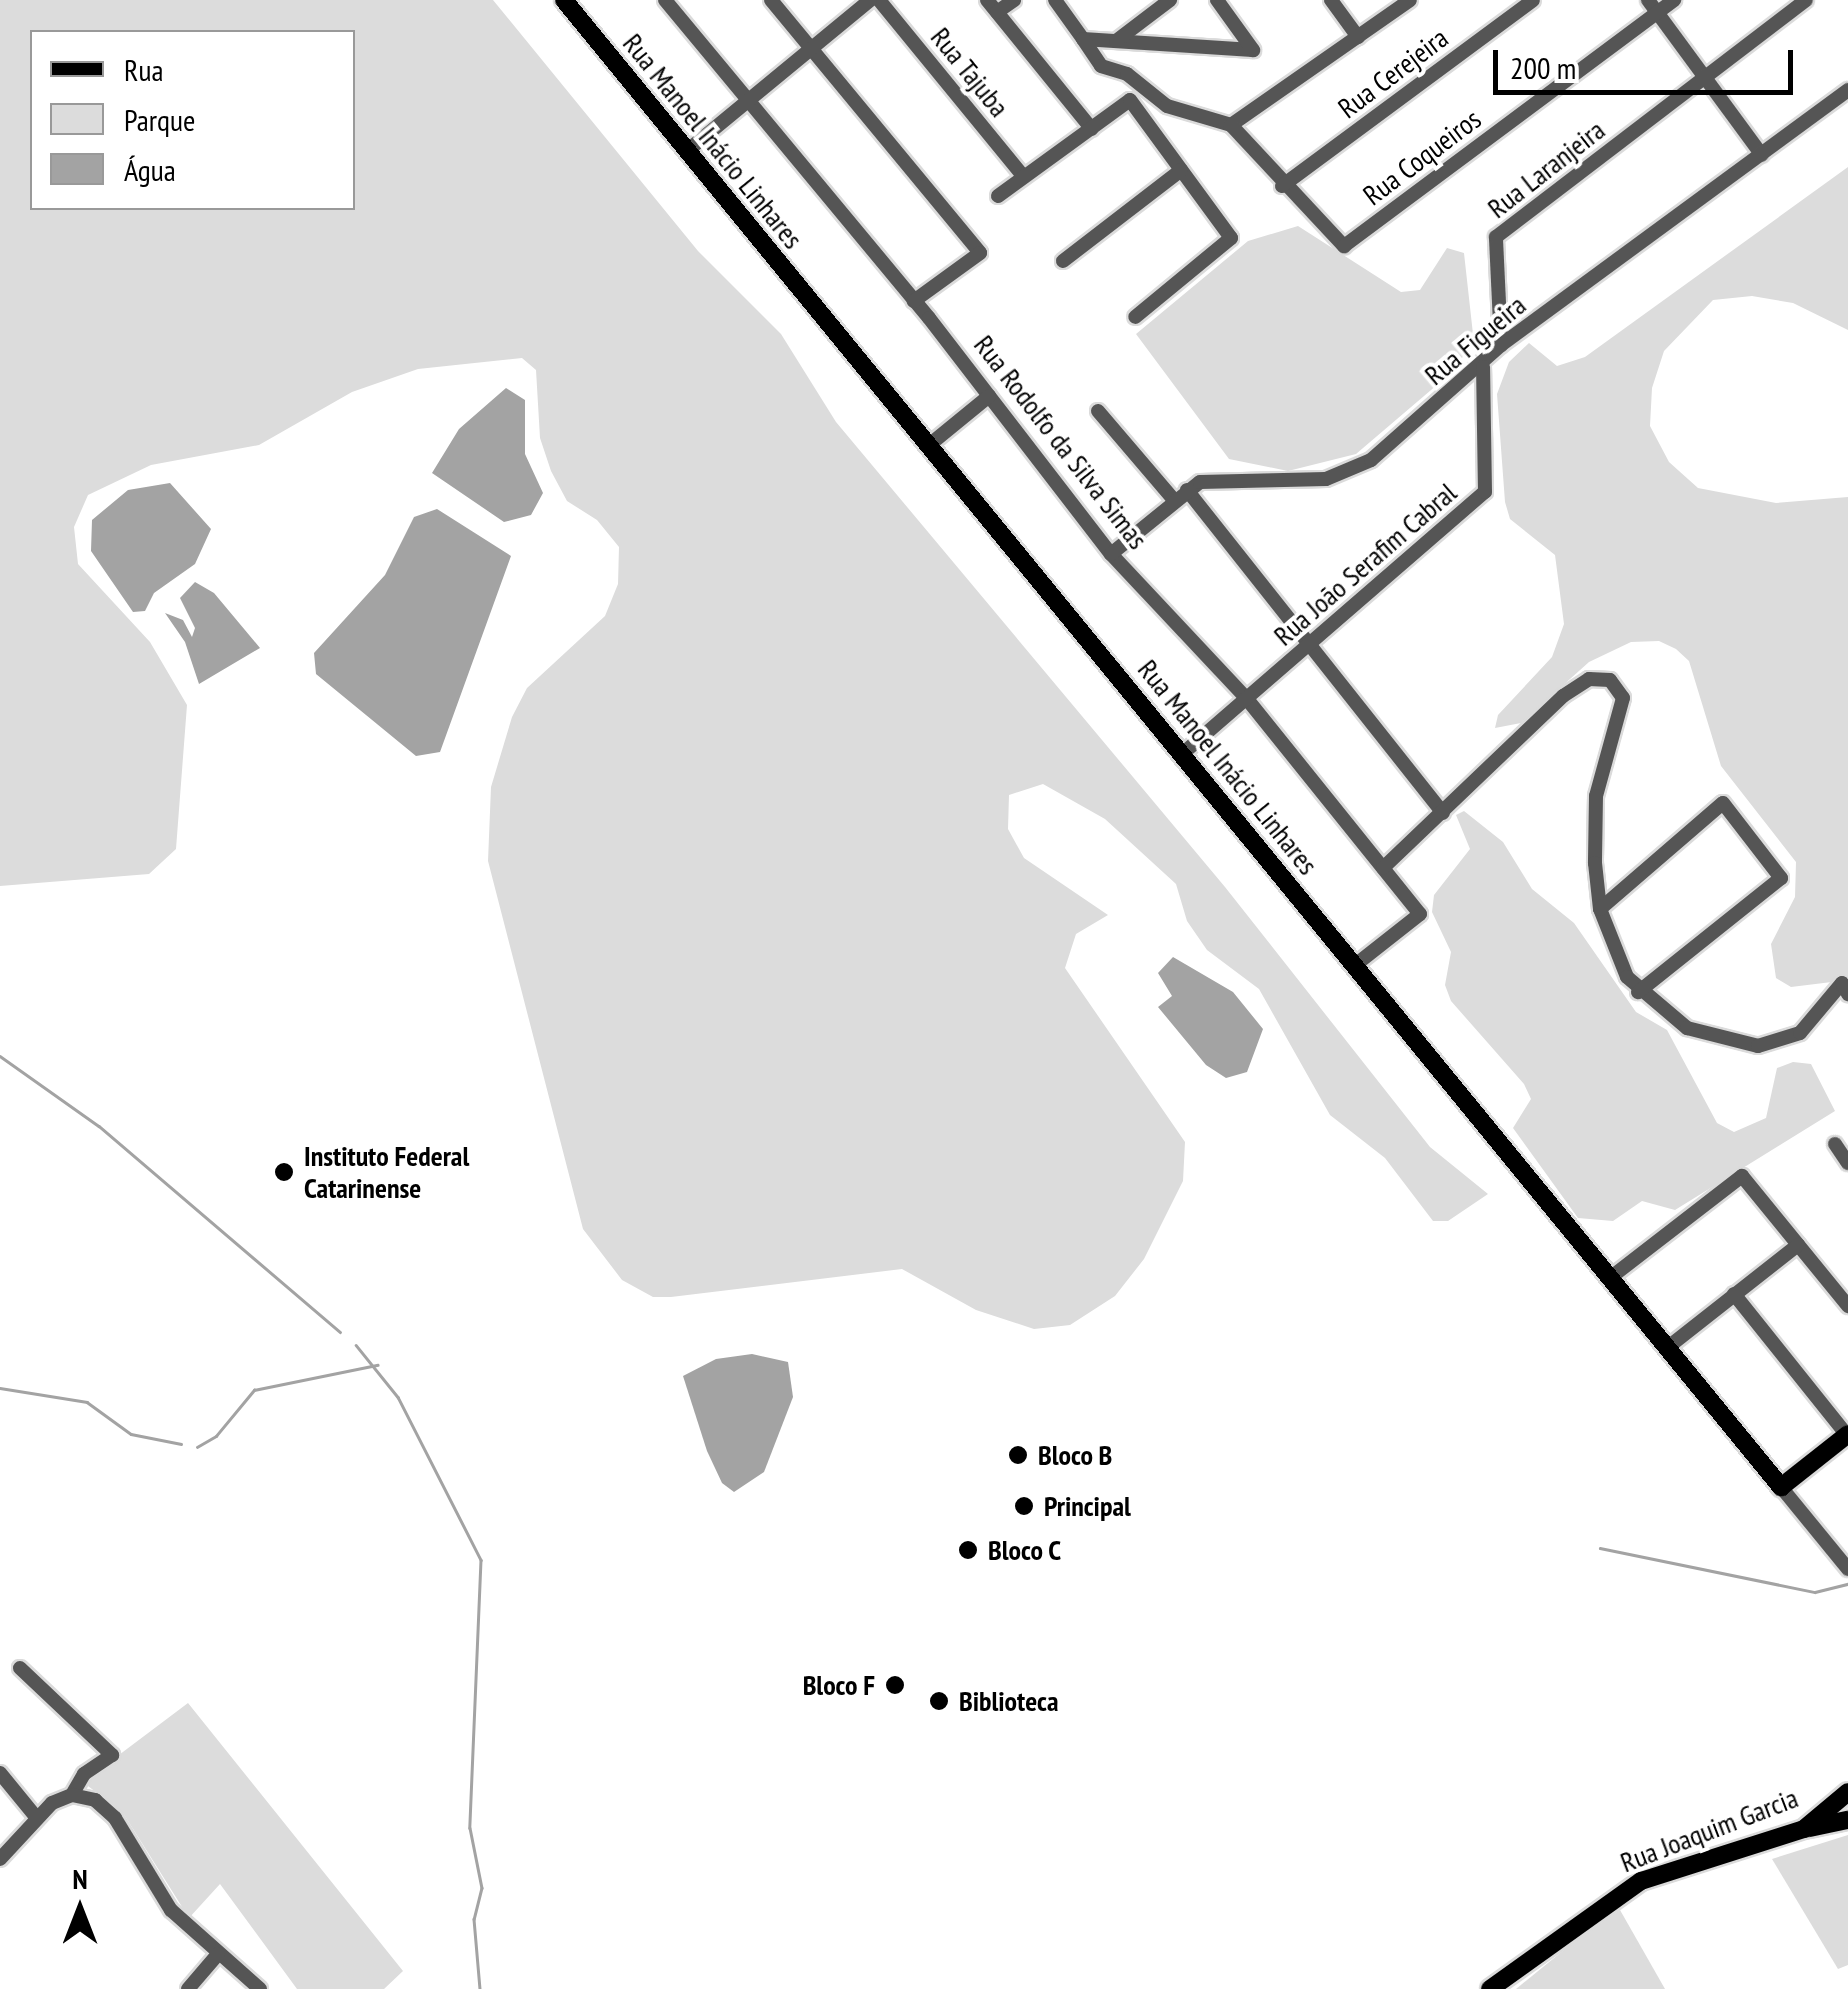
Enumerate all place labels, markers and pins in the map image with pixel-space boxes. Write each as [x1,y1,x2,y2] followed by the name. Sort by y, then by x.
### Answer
[304,1139,469,1205] place label: Instituto Federal Catarinense
[273,1161,295,1183] marker: Instituto Federal Catarinense
[1038,1438,1112,1472] place label: Bloco B
[1007,1444,1029,1466] marker: Bloco B
[1044,1489,1131,1523] place label: Principal
[1013,1495,1035,1517] marker: Principal
[988,1533,1061,1567] place label: Bloco C
[957,1539,979,1561] marker: Bloco C
[803,1668,875,1702] place label: Bloco F
[884,1674,906,1696] marker: Bloco F
[959,1684,1058,1718] place label: Biblioteca
[928,1690,950,1712] marker: Biblioteca

